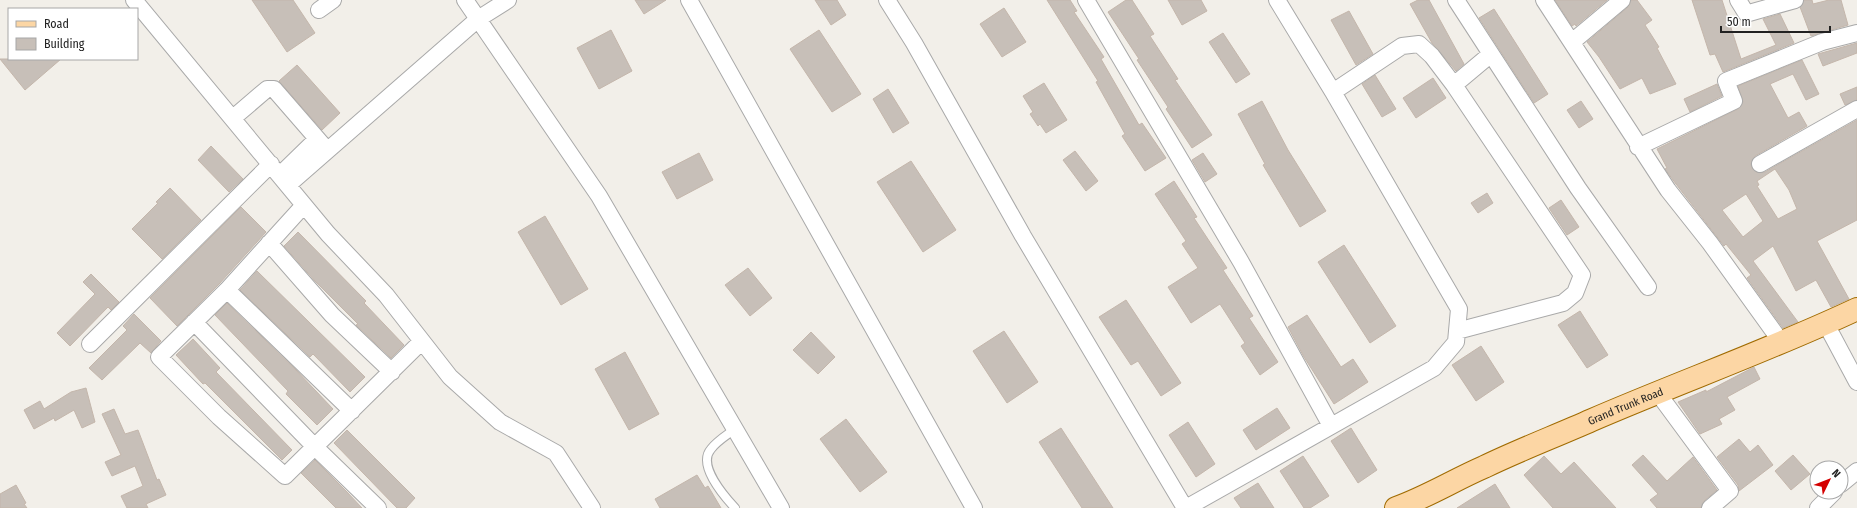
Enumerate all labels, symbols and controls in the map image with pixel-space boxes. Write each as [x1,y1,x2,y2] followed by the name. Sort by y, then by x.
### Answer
[8,8,138,60] legend
[1721,8,1830,34] scale bar
[1727,15,1751,29] text: 50 m
[44,17,69,31] text: Road
[44,37,85,51] text: Building
[1586,385,1665,428] street label: Grand Trunk Road
[1809,460,1849,500] north arrow
[1829,467,1843,480] text: N

